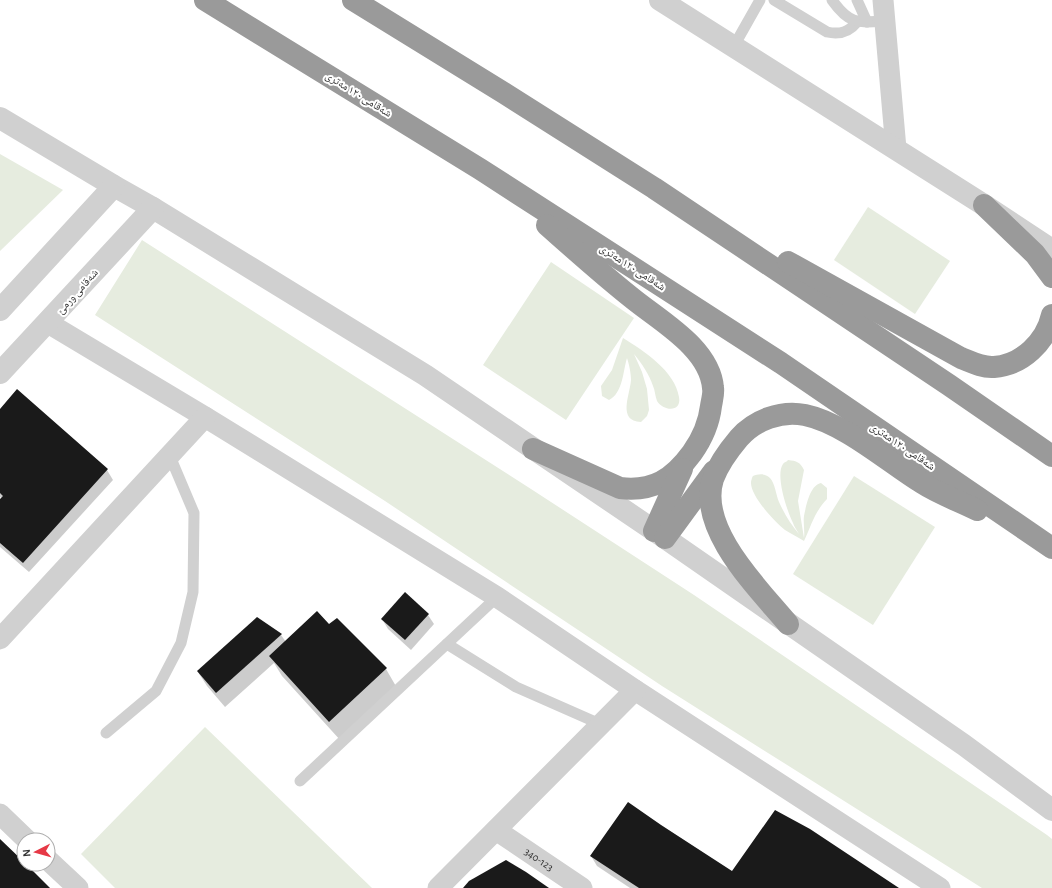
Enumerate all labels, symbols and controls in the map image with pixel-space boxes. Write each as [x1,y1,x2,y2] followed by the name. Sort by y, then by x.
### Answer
[323,70,394,120] street label: شەقامی ١٢٠ مەتری
[597,242,667,293] street label: شەقامی ١٢٠ مەتری
[55,267,101,316] street label: شەقامی ورمێ
[868,421,937,473] street label: شەقامی ١٢٠ مەتری
[16,832,56,872] north arrow
[522,846,556,873] street label: 340-123
[21,849,32,857] text: N

